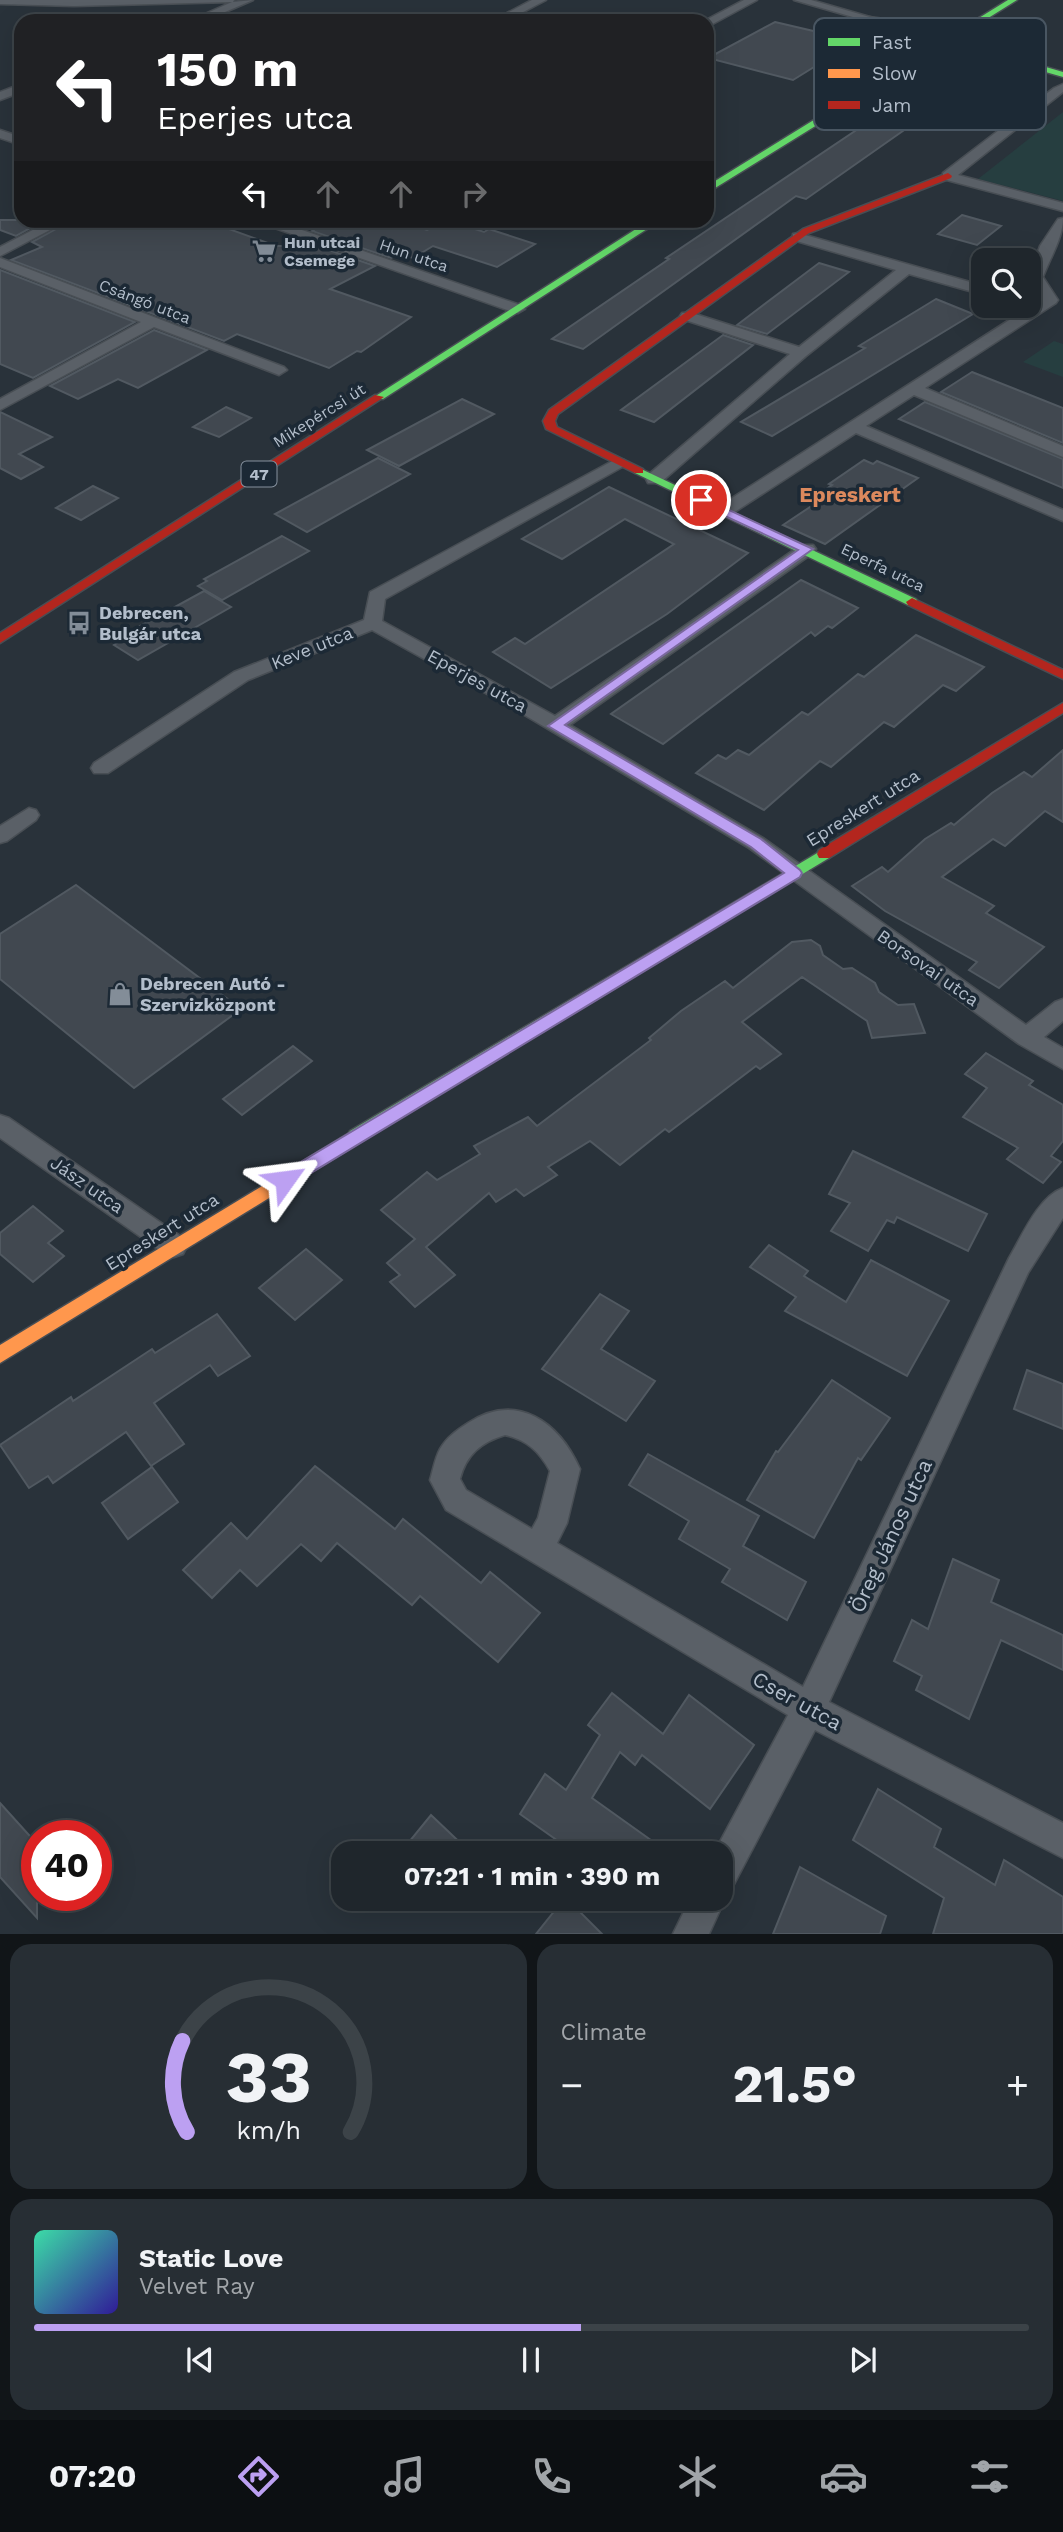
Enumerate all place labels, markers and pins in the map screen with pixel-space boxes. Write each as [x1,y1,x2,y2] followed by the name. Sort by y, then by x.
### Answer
[284,233,360,270] place label: Hun utcai Csemege
[250,237,278,265] supermarket icon: Hun utcai Csemege
[671,470,731,530] pin
[99,602,202,644] place label: Debrecen, Bulgár utca
[65,609,93,637] bus stop icon: Debrecen, Bulgár utca
[140,973,286,1015] place label: Debrecen Autó - Szervizközpont
[106,980,134,1008] shop icon: Debrecen Autó - Szervizközpont

